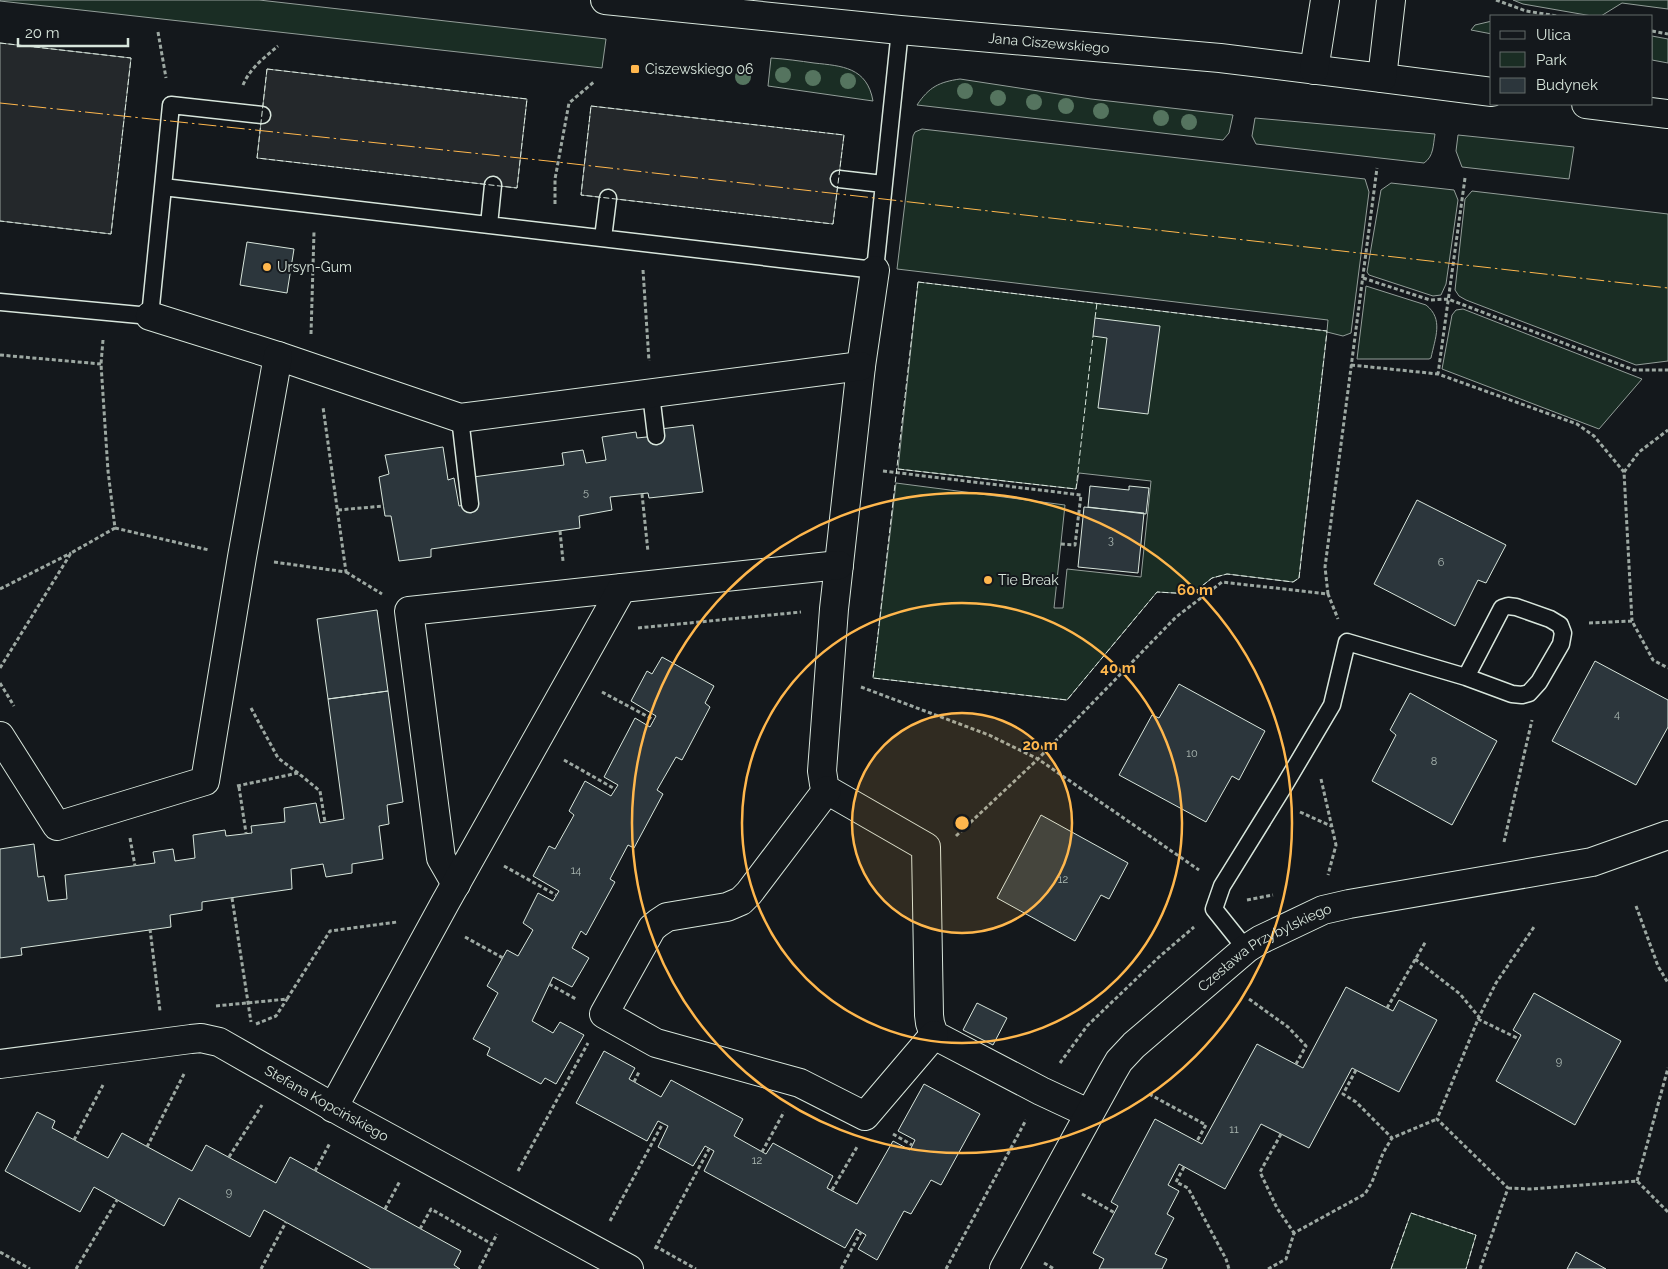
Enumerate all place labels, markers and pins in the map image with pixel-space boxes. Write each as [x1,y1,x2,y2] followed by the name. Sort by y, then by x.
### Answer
[645,61,753,77] place label: Ciszewskiego 06
[629,63,641,75] marker: Ciszewskiego 06
[277,259,352,275] place label: Ursyn-Gum
[261,261,273,273] marker: Ursyn-Gum
[998,572,1059,588] place label: Tie Break
[982,574,994,586] marker: Tie Break
[953,814,971,832] centre of rings

